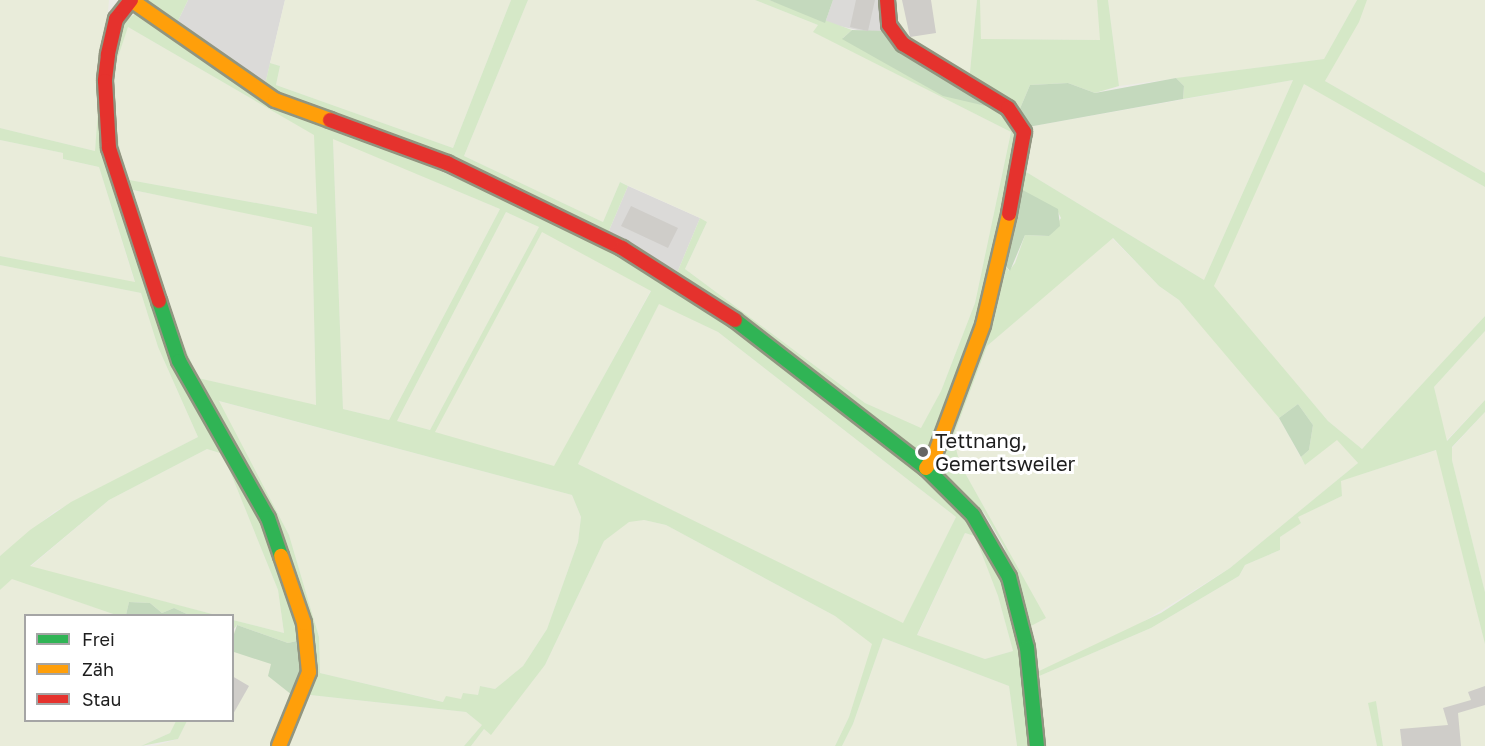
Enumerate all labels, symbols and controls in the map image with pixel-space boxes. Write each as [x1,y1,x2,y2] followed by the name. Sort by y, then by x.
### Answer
[935,428,1075,475] place label: Tettnang, Gemertsweiler
[916,445,930,459] marker: Tettnang, Gemertsweiler
[24,614,234,722] legend
[82,628,115,650] text: Frei
[82,658,114,680] text: Zäh
[82,688,121,710] text: Stau

